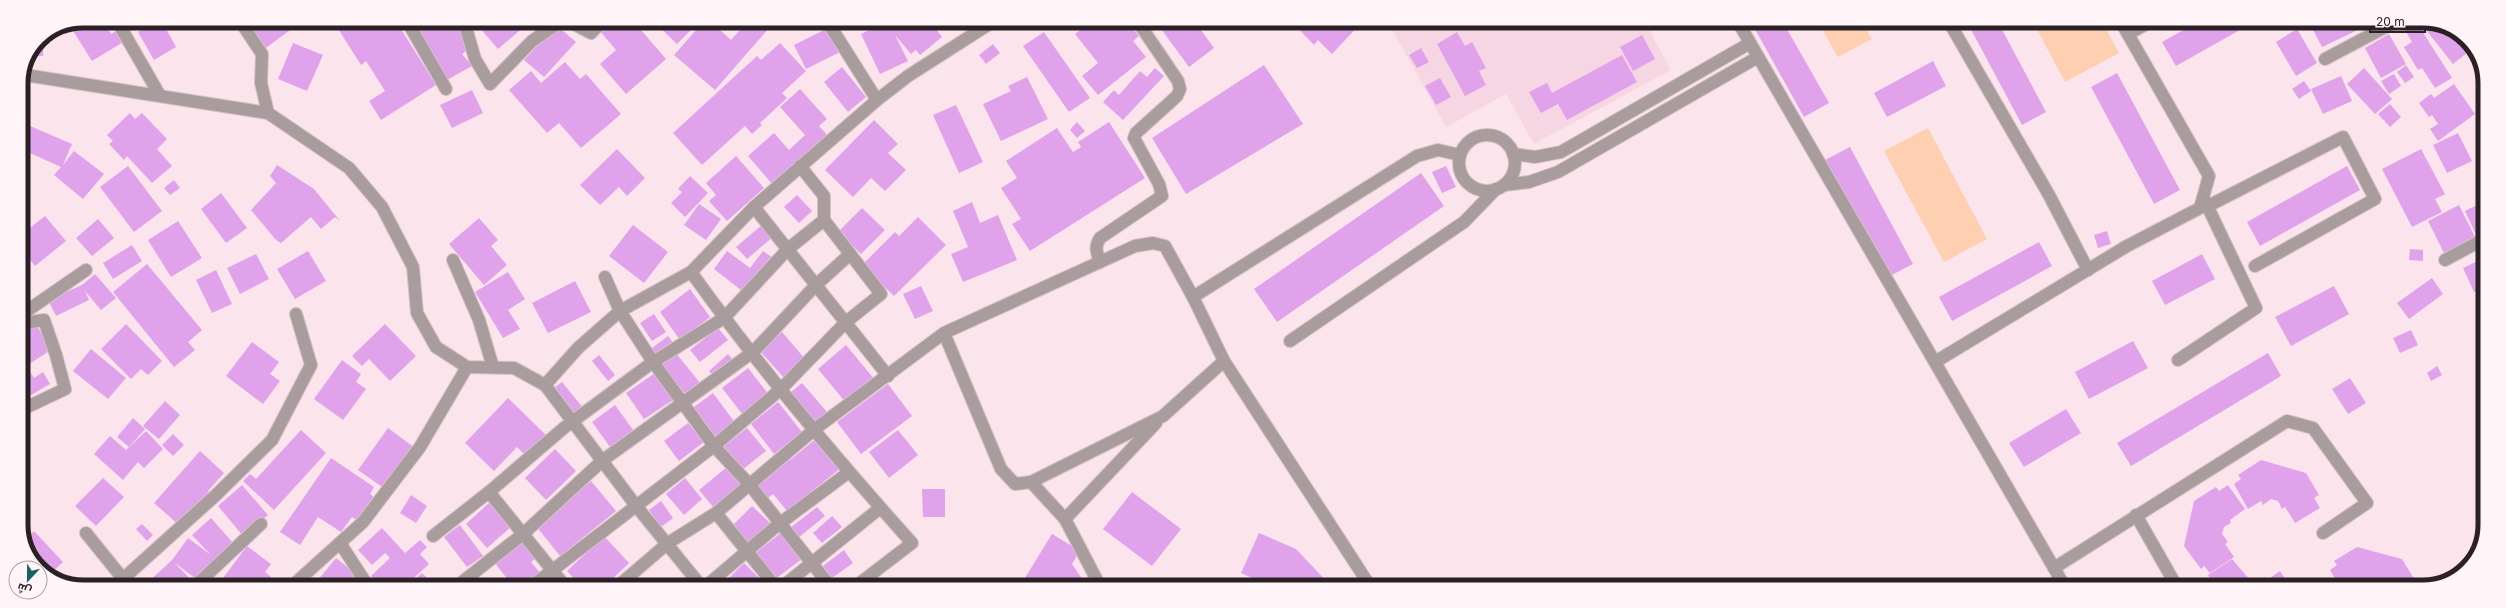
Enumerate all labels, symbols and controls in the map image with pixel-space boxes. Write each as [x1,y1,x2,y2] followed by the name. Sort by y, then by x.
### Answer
[2370,8,2425,34] scale bar
[2376,14,2405,29] text: 20 m
[8,560,48,600] north arrow
[15,580,33,598] text: ش

